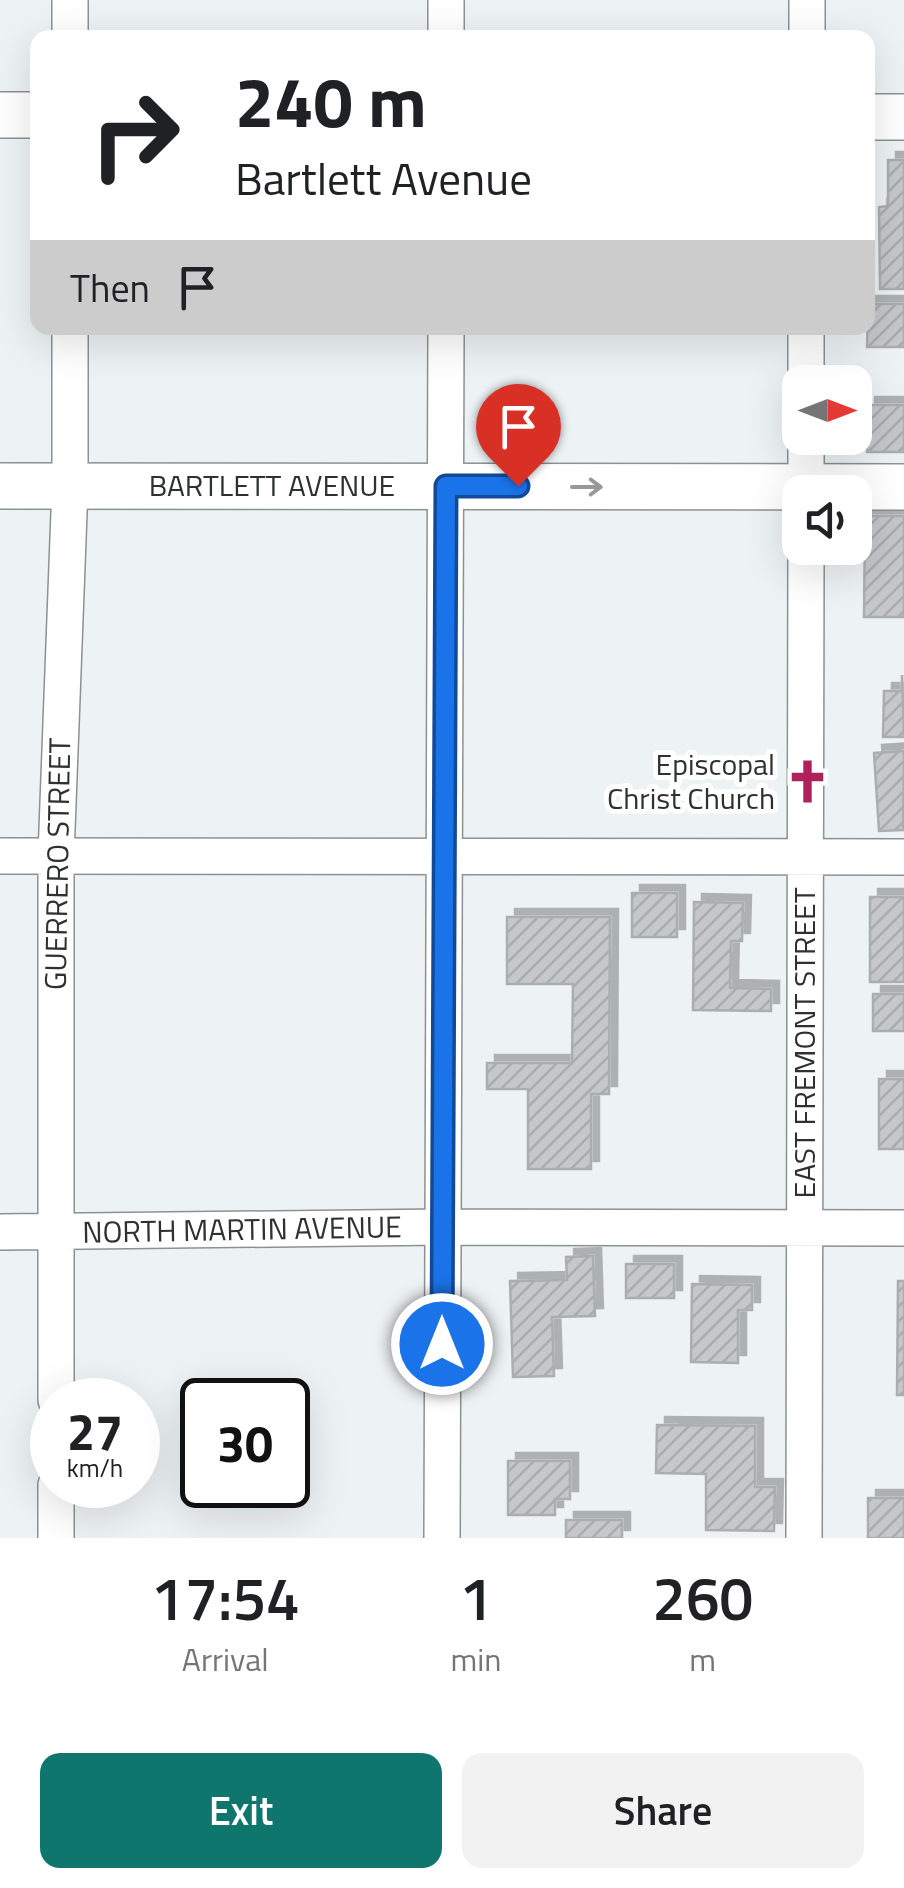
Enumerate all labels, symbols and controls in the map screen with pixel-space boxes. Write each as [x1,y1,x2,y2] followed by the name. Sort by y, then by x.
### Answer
[235,48,427,154] text: 240 m
[70,70,200,200] icon: right
[235,144,532,212] text: Bartlett Avenue
[70,259,150,317] text: Then
[170,260,225,315] icon: arrive
[782,365,872,455] north arrow
[782,365,872,565] map controls
[476,384,561,487] pin
[491,399,546,454] icon: arrive
[149,462,395,508] street label: BARTLETT AVENUE
[782,475,872,565] button: sound
[570,478,603,496] one-way arrow
[32,737,82,991] street label: GUERRERO STREET
[607,741,775,821] place label: Episcopal Christ Church
[784,758,832,806] church icon: Episcopal Christ Church
[781,887,827,1198] street label: EAST FREMONT STREET
[82,1203,402,1255] street label: NORTH MARTIN AVENUE
[390,1292,494,1396] position arrow
[180,1378,310,1508] speed limit sign: 30
[67,1393,123,1469] text: 27
[67,1449,123,1487] text: km/h
[151,1552,300,1643] text: 17:54
[459,1552,493,1643] text: 1
[652,1552,753,1643] text: 260
[182,1635,269,1683] text: Arrival
[450,1635,501,1683] text: min
[689,1635,716,1683] text: m
[40,1753,442,1868] button: Exit
[462,1753,864,1868] button: Share

